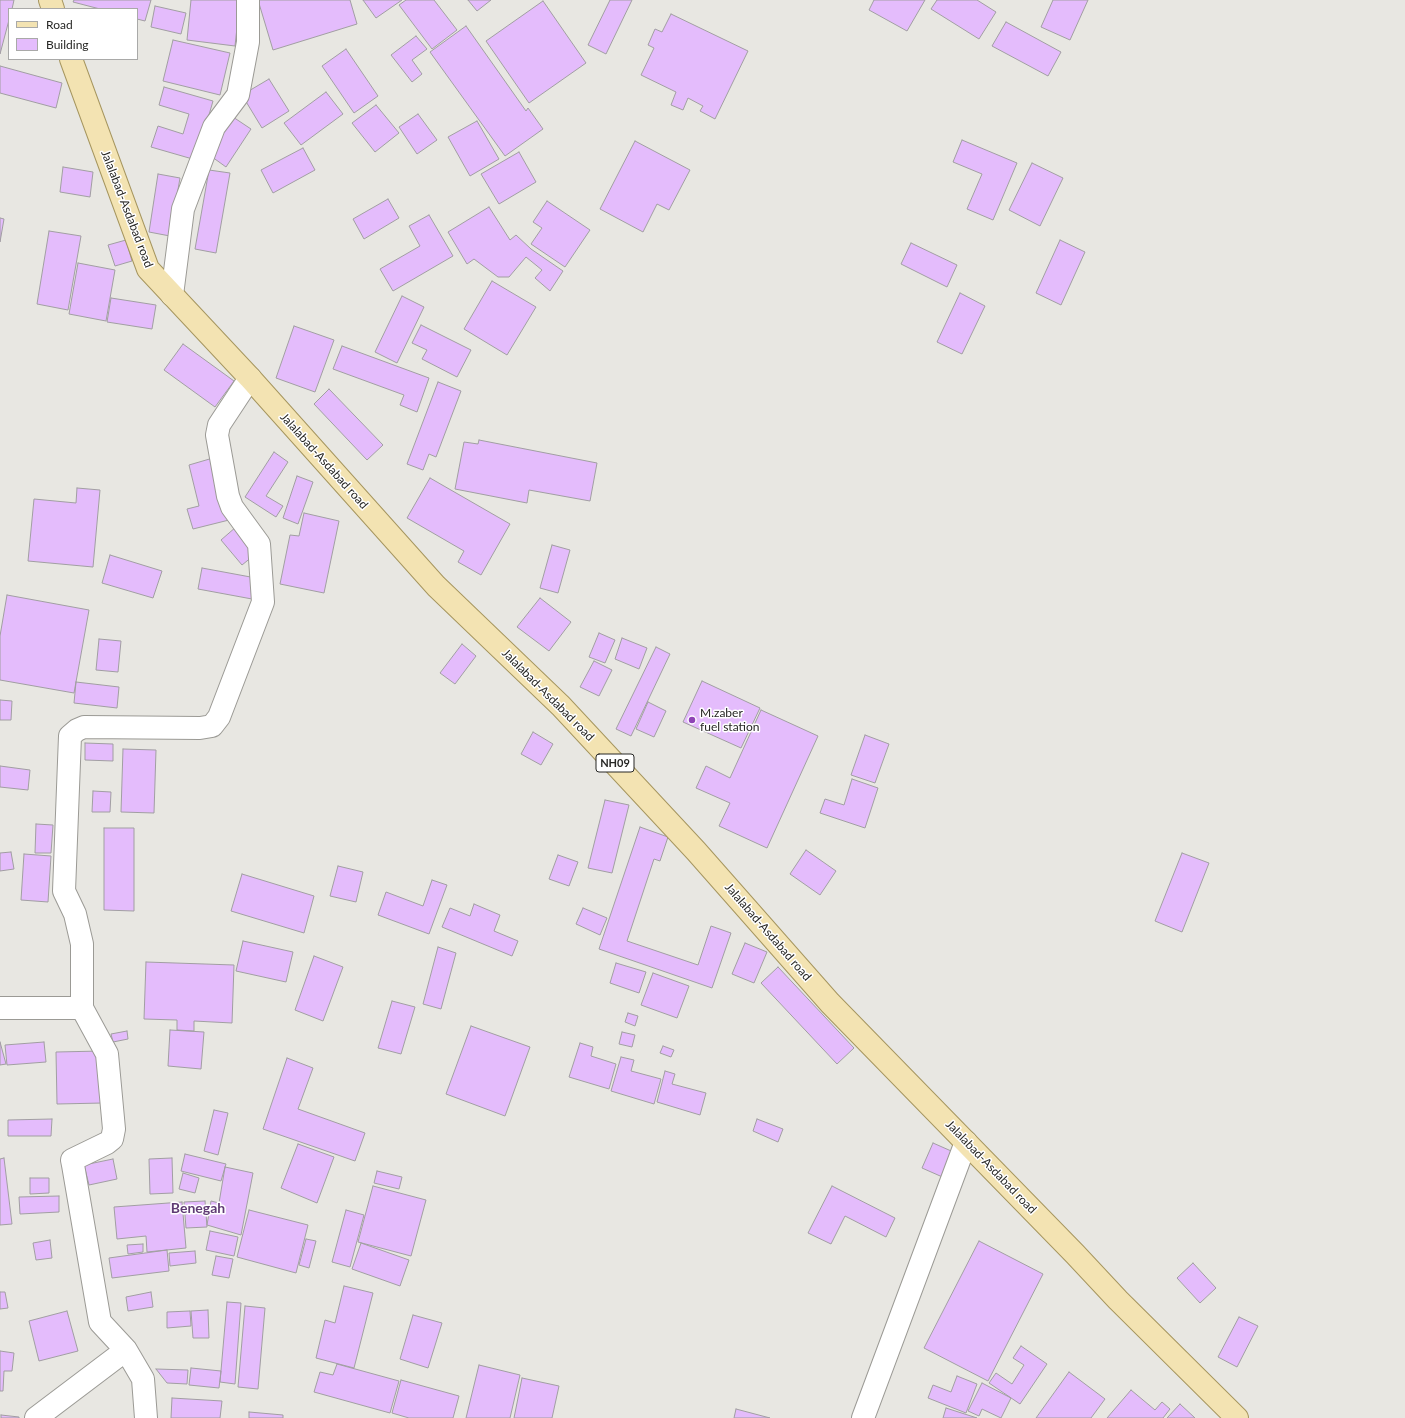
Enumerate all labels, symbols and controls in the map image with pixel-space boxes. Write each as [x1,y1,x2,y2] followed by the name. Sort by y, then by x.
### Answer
[8,8,138,60] legend
[46,17,73,32] text: Road
[46,37,89,52] text: Building
[98,148,156,270] street label: Jalalabad-Asdabad road
[277,410,371,512] street label: Jalalabad-Asdabad road
[499,646,597,744] street label: Jalalabad-Asdabad road
[700,706,759,734] place label: M.zaber fuel station
[687,715,697,725] marker: M.zaber fuel station
[596,754,634,772] road number: NH09
[722,880,814,984] street label: Jalalabad-Asdabad road
[943,1117,1039,1217] street label: Jalalabad-Asdabad road
[171,1200,225,1216] district label: Benegah

